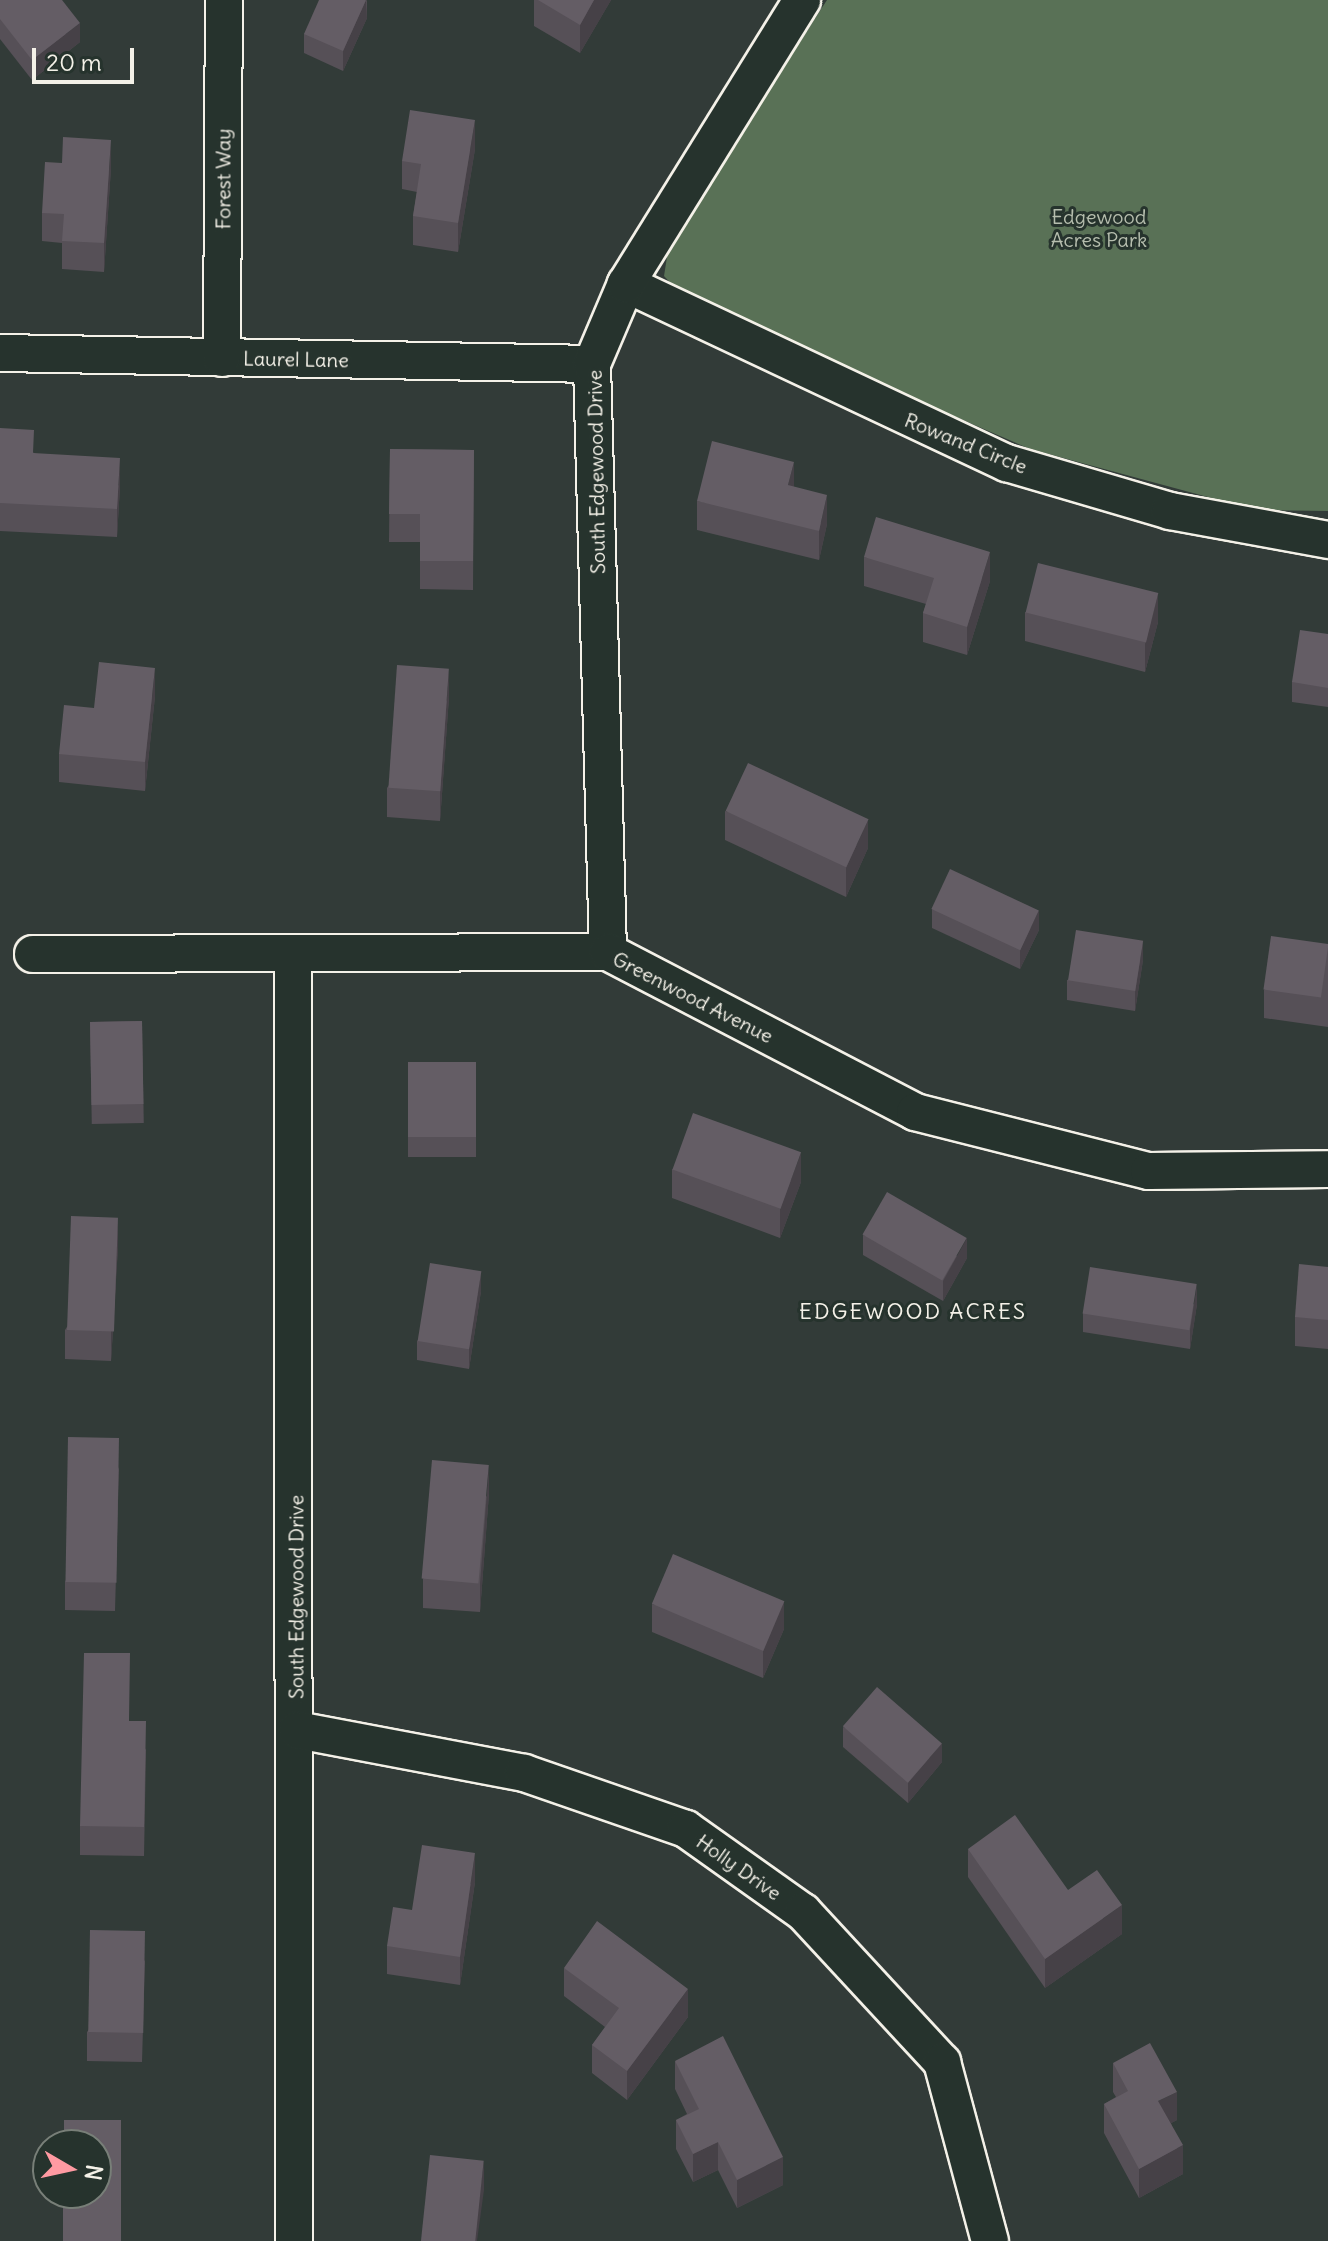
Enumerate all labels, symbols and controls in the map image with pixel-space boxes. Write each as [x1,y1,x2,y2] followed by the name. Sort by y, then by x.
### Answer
[36,32,138,82] scale bar
[46,47,102,77] text: 20 m
[211,129,235,229] street label: Forest Way
[1051,205,1147,252] park label: Edgewood Acres Park
[243,346,349,372] street label: Laurel Lane
[582,370,610,574] street label: South Edgewood Drive
[901,408,1031,478] street label: Rowand Circle
[609,946,777,1048] street label: Greenwood Avenue
[799,1299,1027,1325] district label: EDGEWOOD ACRES
[284,1495,308,1699] street label: South Edgewood Drive
[692,1829,786,1905] street label: Holly Drive
[32,2129,112,2209] north arrow
[79,2163,109,2182] text: N

